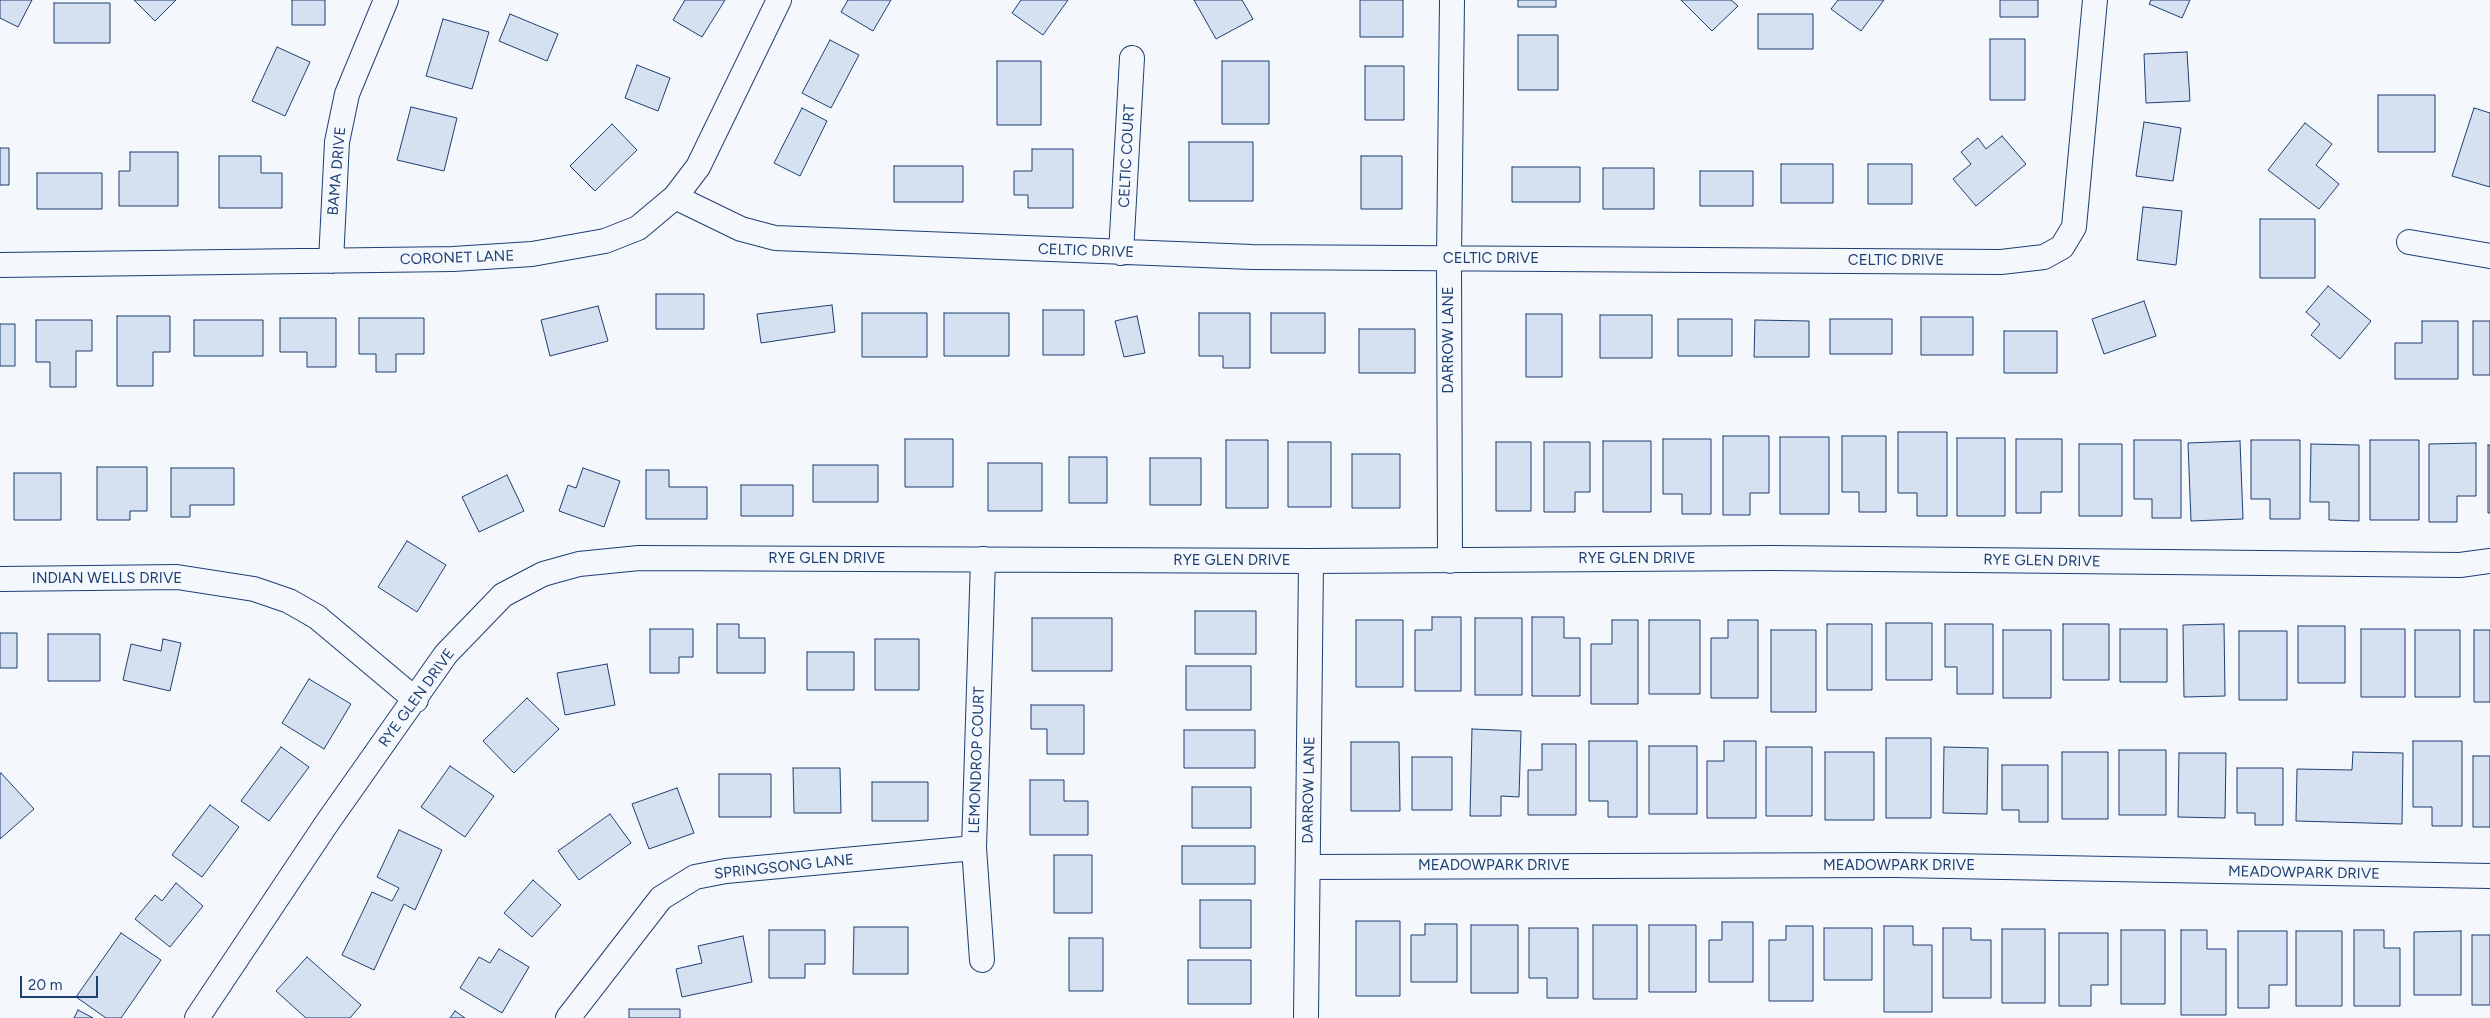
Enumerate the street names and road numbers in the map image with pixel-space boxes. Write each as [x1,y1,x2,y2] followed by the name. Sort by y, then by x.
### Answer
[1115,104,1139,208] street label: CELTIC COURT
[324,126,350,216] street label: BAMA DRIVE
[1038,240,1134,262] street label: CELTIC DRIVE
[400,247,514,269] street label: CORONET LANE
[1443,250,1539,268] street label: CELTIC DRIVE
[1848,252,1944,270] street label: CELTIC DRIVE
[1440,286,1458,394] street label: DARROW LANE
[768,550,886,568] street label: RYE GLEN DRIVE
[1578,550,1696,568] street label: RYE GLEN DRIVE
[1983,551,2101,571] street label: RYE GLEN DRIVE
[1173,552,1291,570] street label: RYE GLEN DRIVE
[32,570,182,588] street label: INDIAN WELLS DRIVE
[375,645,459,751] street label: RYE GLEN DRIVE
[965,686,989,834] street label: LEMONDROP COURT
[1299,736,1319,844] street label: DARROW LANE
[713,851,855,883] street label: SPRINGSONG LANE
[1418,857,1570,875] street label: MEADOWPARK DRIVE
[1823,857,1975,875] street label: MEADOWPARK DRIVE
[2228,863,2380,883] street label: MEADOWPARK DRIVE

